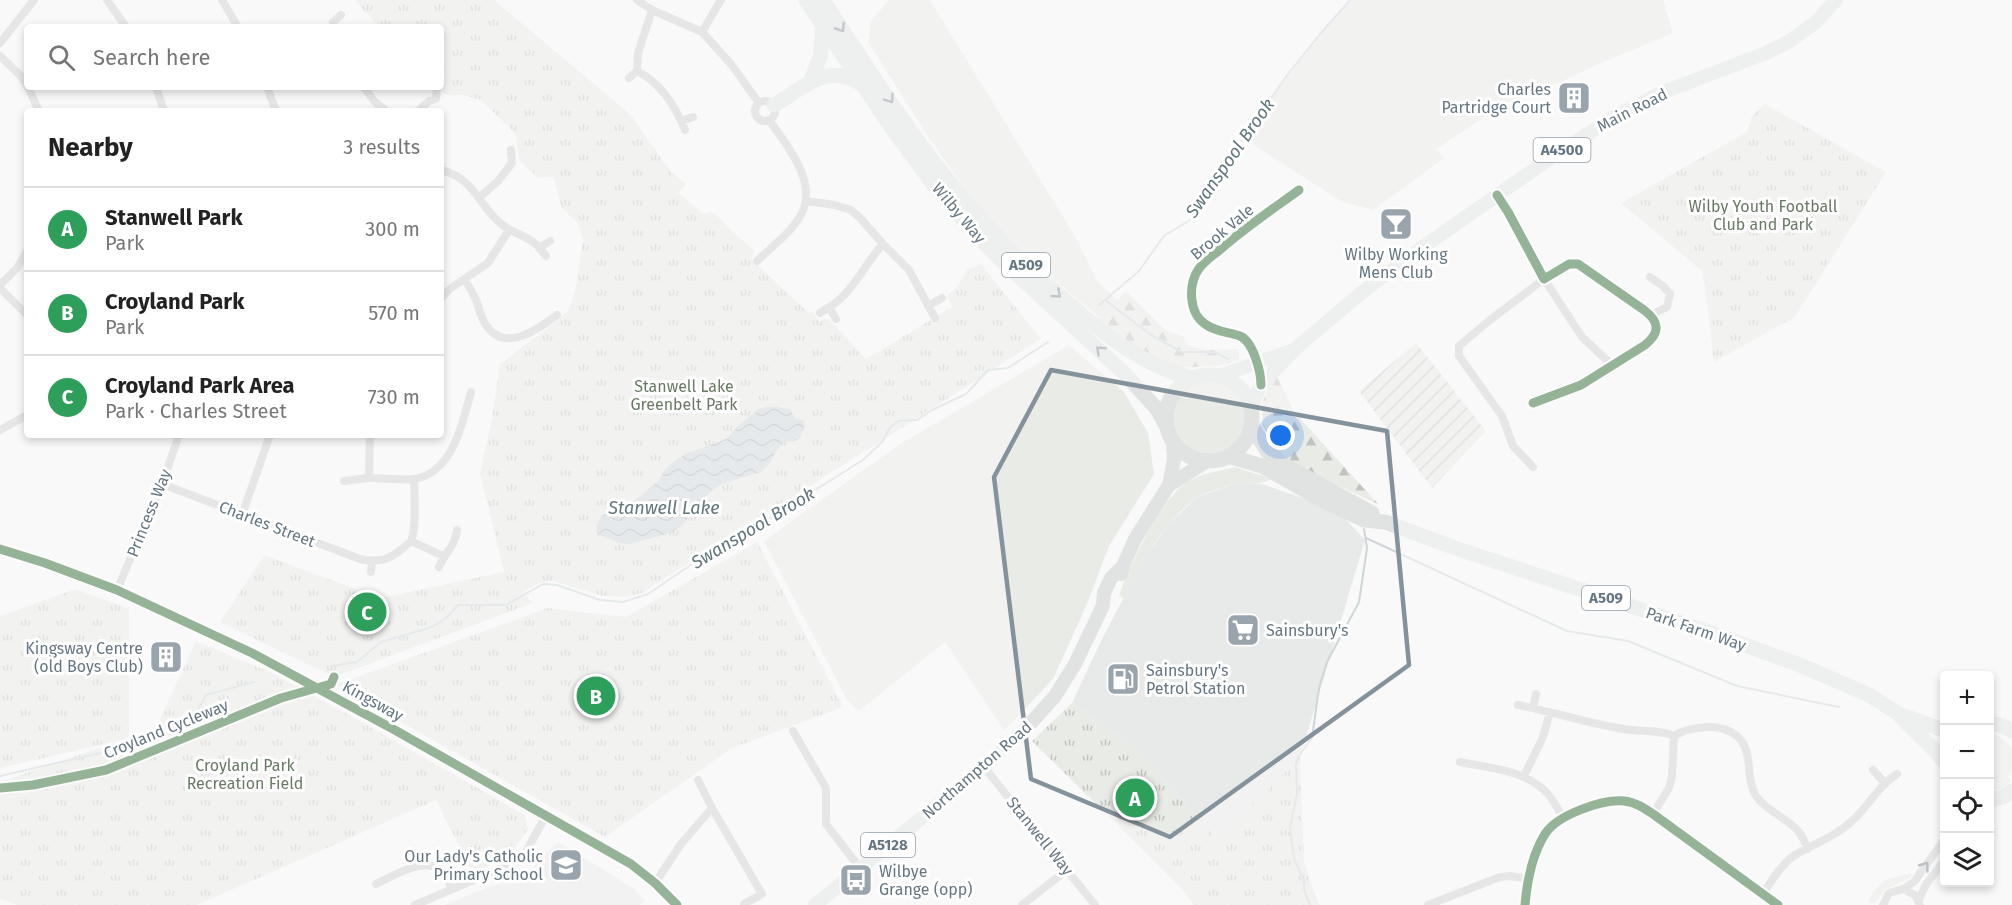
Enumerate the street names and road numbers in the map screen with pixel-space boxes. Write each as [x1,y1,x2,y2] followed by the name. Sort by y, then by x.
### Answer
[1594,84,1670,136] street label: Main Road
[1534,138,1590,162] road number: A4500
[928,179,990,247] street label: Wilby Way
[1187,200,1257,264] street label: Brook Vale
[1002,253,1050,277] road number: A509
[123,466,175,560] street label: Princess Way
[216,497,318,551] street label: Charles Street
[1582,586,1630,610] road number: A509
[1643,603,1749,655] street label: Park Farm Way
[339,677,407,725] street label: Kingsway
[101,695,231,763] street label: Croyland Cycleway
[918,717,1036,823] street label: Northampton Road
[1003,793,1077,879] street label: Stanwell Way
[861,833,915,857] road number: A5128

